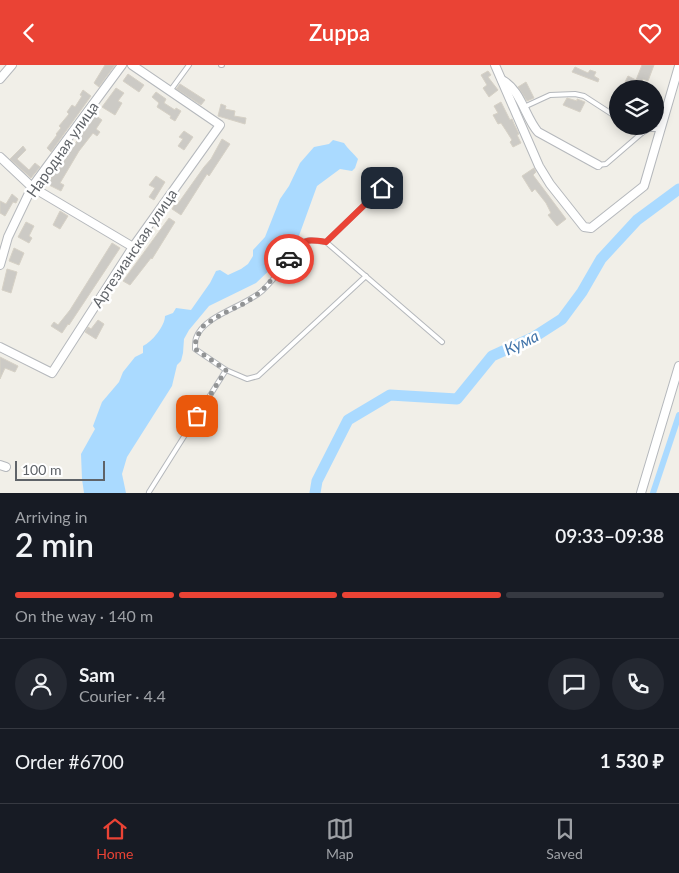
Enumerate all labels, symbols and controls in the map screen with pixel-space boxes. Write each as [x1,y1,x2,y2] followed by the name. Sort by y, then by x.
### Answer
[15,19,43,47] icon: back
[309,19,370,46] text: Zuppa
[636,19,664,47] icon: heart
[609,80,664,135] map controls
[609,80,664,135] button: layers
[22,98,102,200] street label: Народная улица
[361,167,403,209] pin
[368,174,396,202] icon: home
[88,185,180,311] street label: Артезианская улица
[264,234,314,284] courier
[275,245,303,273] icon: car
[501,326,541,358] water label: Кума
[176,395,218,437] pin
[183,402,211,430] icon: bag
[15,458,105,481] scale bar
[22,461,61,478] text: 100 m
[15,507,88,526] text: Arriving in
[555,524,664,547] text: 09:33–09:38
[15,525,94,564] text: 2 min
[15,606,153,625] text: On the way · 140 m
[15,658,67,710] button: person
[548,658,600,710] button: chat
[612,658,664,710] button: phone
[79,663,115,686] text: Sam
[79,686,166,705] text: Courier · 4.4
[600,749,664,772] text: 1 530 ₽
[15,750,124,773] text: Order #6700
[96,815,134,862] tab: Home
[326,815,354,862] tab: Map
[546,815,583,862] tab: Saved

